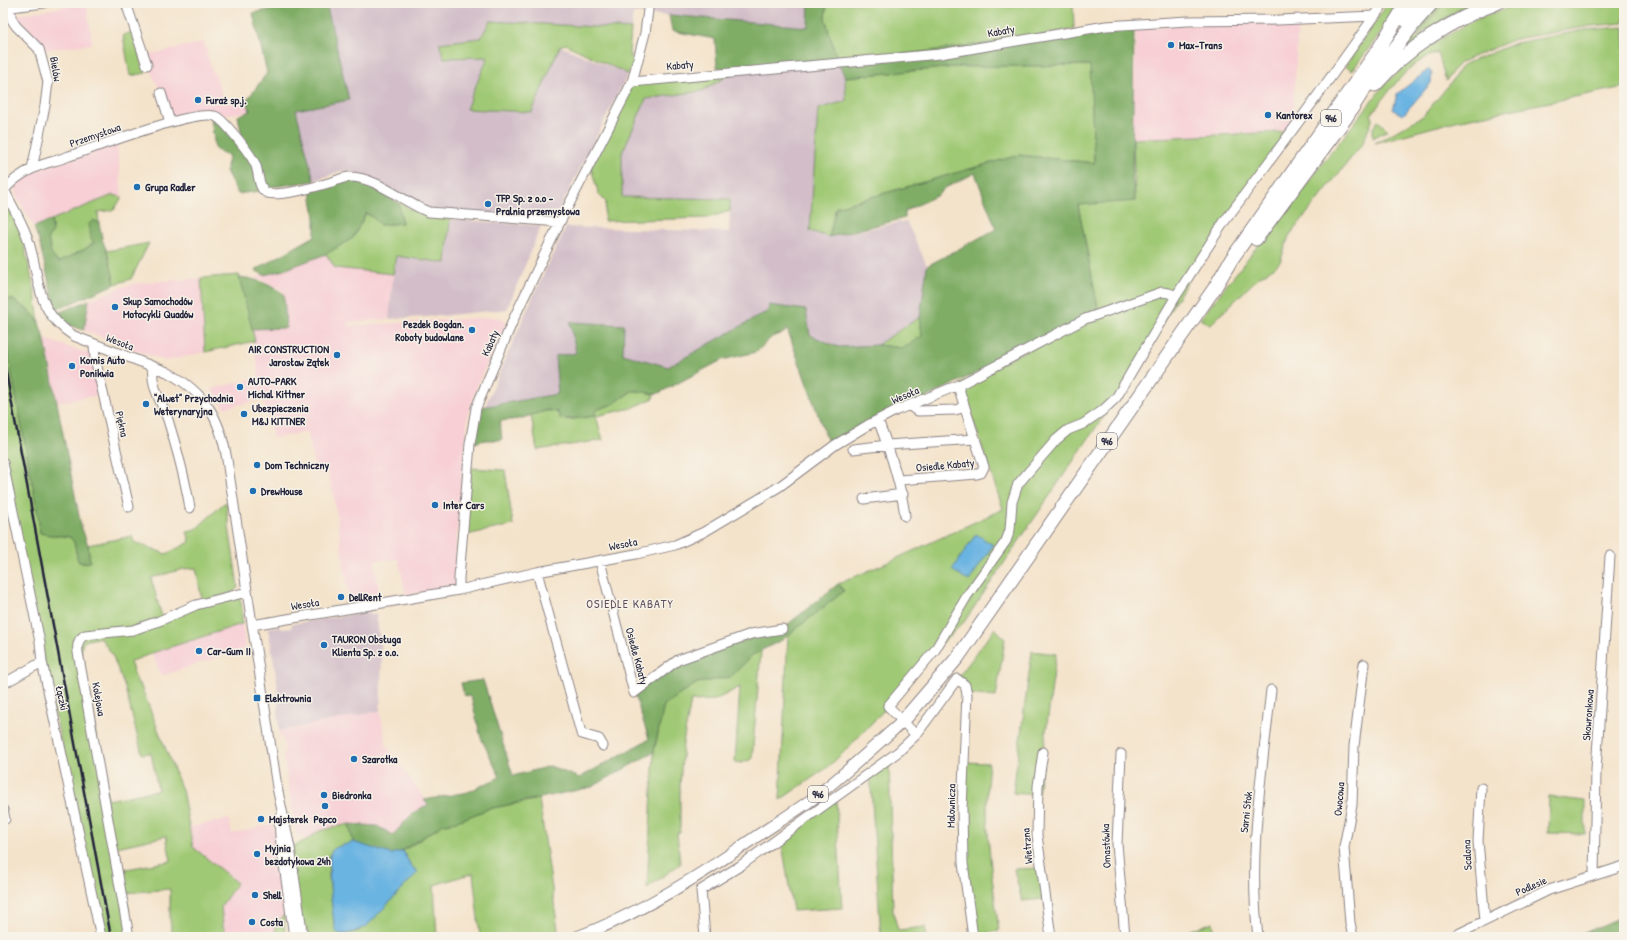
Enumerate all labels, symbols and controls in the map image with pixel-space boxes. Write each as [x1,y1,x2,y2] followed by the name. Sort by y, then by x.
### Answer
[986,22,1016,40] street label: Kabaty
[1179,38,1223,52] place label: Max-Trans
[1166,40,1176,50] marker: Max-Trans
[47,56,65,82] street label: Bielów
[666,57,695,73] street label: Kabaty
[205,93,247,108] place label: Furaż sp.j.
[193,95,203,105] marker: Furaż sp.j.
[1276,108,1313,122] place label: Kantorex
[1263,110,1273,120] marker: Kantorex
[1321,110,1341,126] road number: 946
[68,120,123,150] street label: Przemysłowa
[145,180,196,195] place label: Grupa Radler
[132,182,142,192] marker: Grupa Radler
[495,191,580,219] place label: TFP Sp. z o.o - Pralnia przemysłowa
[483,199,493,209] marker: TFP Sp. z o.o - Pralnia przemysłowa
[123,294,193,322] place label: Skup Samochodów Motocykli Quadów
[110,302,120,312] marker: Skup Samochodów Motocykli Quadów
[395,317,465,345] place label: Pezdek Bogdan. Roboty budowlane
[467,325,477,335] marker: Pezdek Bogdan. Roboty budowlane
[478,327,502,358] street label: Kabaty
[104,330,136,354] street label: Wesoła
[249,342,329,369] place label: AIR CONSTRUCTION Jarosław Zątek
[332,350,342,360] marker: AIR CONSTRUCTION Jarosław Zątek
[80,353,125,380] place label: Komis Auto Ponikwia
[67,361,77,371] marker: Komis Auto Ponikwia
[248,374,306,401] place label: AUTO-PARK Michal Kittner
[235,382,245,392] marker: AUTO-PARK Michal Kittner
[889,383,921,407] street label: Wesoła
[154,391,234,419] place label: "Alwet" Przychodnia Weterynaryjna
[141,399,151,409] marker: "Alwet" Przychodnia Weterynaryjna
[252,401,309,428] place label: Ubezpieczenia M&J KITTNER
[239,409,249,419] marker: Ubezpieczenia M&J KITTNER
[112,410,132,439] street label: Piękna
[1097,433,1117,449] road number: 946
[915,455,975,475] street label: Osiedle Kabaty
[265,458,329,473] place label: Dom Techniczny
[252,460,262,470] marker: Dom Techniczny
[261,484,303,498] place label: DrewHouse
[248,486,258,496] marker: DrewHouse
[443,498,485,512] place label: Inter Cars
[430,500,440,510] marker: Inter Cars
[608,534,639,554] street label: Wesoła
[349,590,383,604] place label: DellRent
[336,592,346,602] marker: DellRent
[290,595,321,613] street label: Wesoła
[586,595,674,612] district label: OSIEDLE KABATY
[623,626,651,686] street label: Osiedle Kabaty
[331,632,401,660] place label: TAURON Obsługa Klienta Sp. z o.o.
[319,640,329,650] marker: TAURON Obsługa Klienta Sp. z o.o.
[207,644,251,658] place label: Car-Gum II
[194,646,204,656] marker: Car-Gum II
[89,681,109,718] street label: Kolejowa
[53,684,71,712] street label: Łączki
[1579,688,1597,741] street label: Skowronkowa
[265,691,312,705] place label: Elektrownia
[252,693,262,703] marker: Elektrownia
[362,752,398,766] place label: Szarotka
[349,754,359,764] marker: Szarotka
[1331,781,1348,816] street label: Owocowa
[944,783,958,828] street label: Malownicza
[808,786,828,802] road number: 946
[332,788,372,802] place label: Biedronka
[319,790,329,800] marker: Biedronka
[1237,790,1255,833] street label: Sarni Stok
[320,801,330,811] marker: Pepco
[269,812,308,827] place label: Majsterek
[313,812,337,827] place label: Pepco
[256,814,266,824] marker: Majsterek
[1098,823,1114,868] street label: Omastówka
[1018,827,1036,864] street label: Wietrzna
[1459,839,1475,870] street label: Scalona
[265,841,331,869] place label: Myjnia bezdotykowa 24h
[252,849,262,859] marker: Myjnia bezdotykowa 24h
[1513,873,1549,899] street label: Podlesie
[263,888,283,902] place label: Shell
[250,890,260,900] marker: Shell
[260,915,283,929] place label: Costa
[247,917,257,927] marker: Costa

